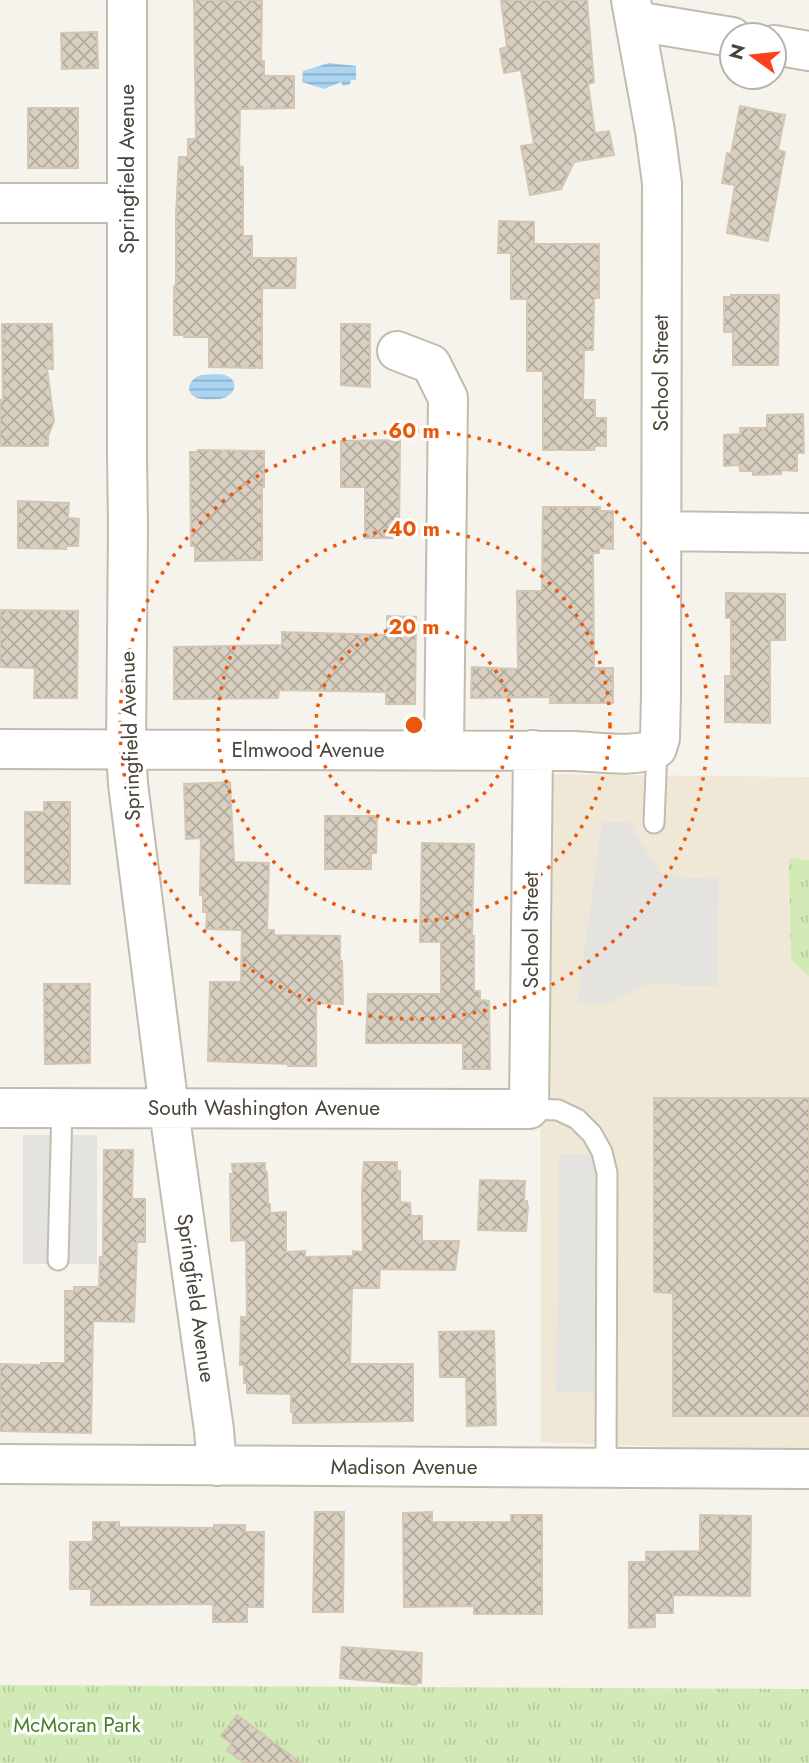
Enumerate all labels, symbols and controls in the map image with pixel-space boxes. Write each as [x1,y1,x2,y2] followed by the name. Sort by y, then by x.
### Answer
[718,21,788,91] north arrow
[722,41,752,63] text: N
[112,84,142,254] street label: Springfield Avenue
[646,315,676,431] street label: School Street
[388,416,440,446] text: 60 m
[388,514,440,544] text: 40 m
[388,612,440,642] text: 20 m
[112,650,148,821] street label: Springfield Avenue
[402,713,426,737] centre of rings
[231,735,385,765] street label: Elmwood Avenue
[516,872,546,988] street label: School Street
[148,1093,380,1123] street label: South Washington Avenue
[169,1212,223,1384] street label: Springfield Avenue
[330,1452,478,1482] street label: Madison Avenue
[13,1710,142,1740] park label: McMoran Park

